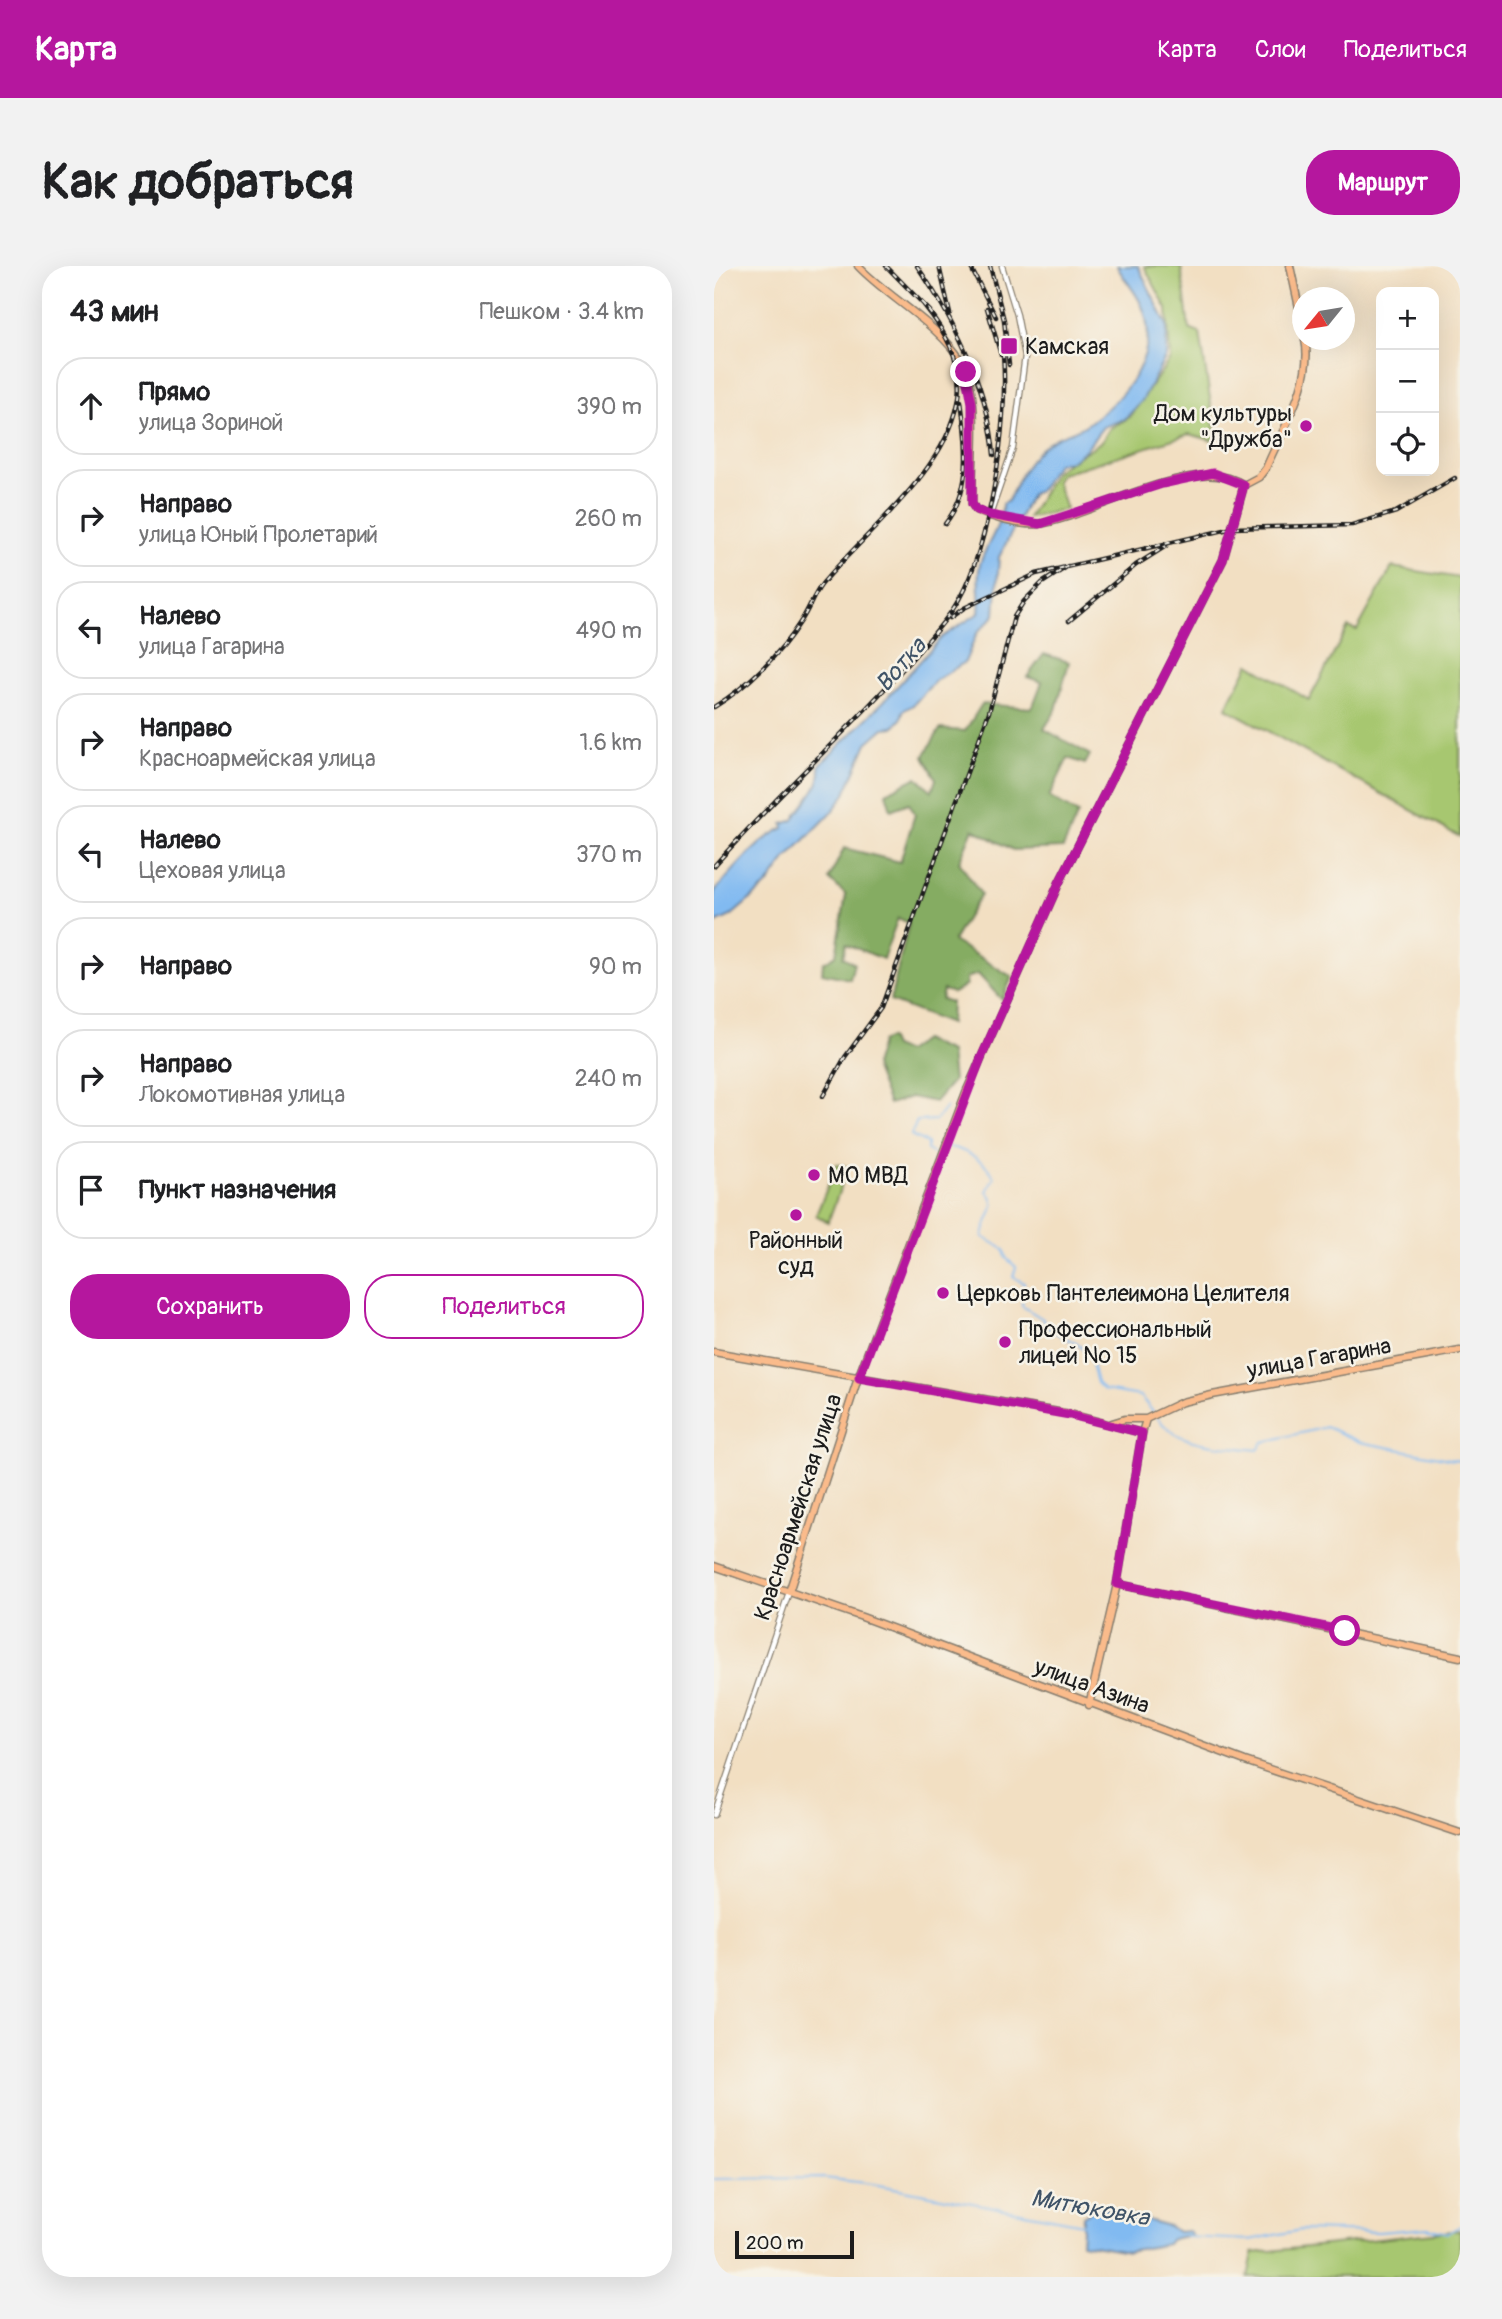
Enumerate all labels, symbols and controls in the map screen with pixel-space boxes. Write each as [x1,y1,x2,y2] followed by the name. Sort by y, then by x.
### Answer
[35,29,117,70] text: Карта
[1157,35,1217,64] text: Карта
[1255,35,1306,64] text: Слои
[1344,35,1467,64] text: Поделиться
[1306,150,1460,215] button: Маршрут
[42,152,354,213] text: Как добраться
[1292,287,1355,350] north arrow
[1376,287,1439,476] map controls
[1376,287,1439,350] button: +
[70,293,159,330] text: 43 мин
[480,297,644,326] text: Пешком · 3.4 km
[1025,332,1109,361] place label: Камская
[999,336,1019,356] marker: Камская
[1376,350,1439,413] button: −
[950,356,981,387] route end
[139,376,210,408] text: Прямо
[72,387,110,425] icon: ahead
[576,392,642,421] text: 390 m
[1153,399,1292,454] place label: Дом культуры "Дружба"
[139,408,283,437] text: улица Зориной
[1376,413,1439,476] button: locate
[1298,418,1314,434] marker: Дом культуры "Дружба"
[139,488,232,520] text: Направо
[72,499,110,537] icon: right
[575,504,642,533] text: 260 m
[139,520,378,549] text: улица Юный Пролетарий
[139,600,221,632] text: Налево
[72,611,110,649] icon: left
[576,616,642,645] text: 490 m
[870,631,933,698] water label: Вотка
[139,632,285,661] text: улица Гагарина
[139,712,232,744] text: Направо
[72,723,110,761] icon: right
[580,728,642,757] text: 1.6 km
[139,744,376,773] text: Красноармейская улица
[139,824,221,856] text: Налево
[72,835,110,873] icon: left
[576,840,642,869] text: 370 m
[139,856,286,885] text: Цеховая улица
[72,947,110,985] icon: right
[139,950,232,982] text: Направо
[589,952,642,981] text: 90 m
[139,1048,232,1080] text: Направо
[72,1059,110,1097] icon: right
[575,1064,642,1093] text: 240 m
[139,1080,345,1109] text: Локомотивная улица
[828,1161,909,1190] place label: МО МВД
[806,1167,822,1183] marker: МО МВД
[72,1171,110,1209] icon: arrive
[139,1174,336,1206] text: Пункт назначения
[788,1207,804,1223] marker: Районный суд
[749,1226,843,1281] place label: Районный суд
[70,1274,350,1339] button: Сохранить
[364,1274,644,1339] button: Поделиться
[957,1279,1290,1308] place label: Церковь Пантелеимона Целителя
[935,1285,951,1301] marker: Церковь Пантелеимона Целителя
[1019,1315,1212,1370] place label: Профессиональный лицей № 15
[1244,1331,1393,1385] street label: улица Гагарина
[997,1334,1013,1350] marker: Профессиональный лицей № 15
[748,1390,848,1624] street label: Красноармейская улица
[1329,1615,1360,1646] route start
[1029,1651,1154,1720] street label: улица Азина
[1029,2183,1153,2233] water label: Митюковка
[735,2228,854,2260] scale bar
[746,2231,804,2255] text: 200 m

